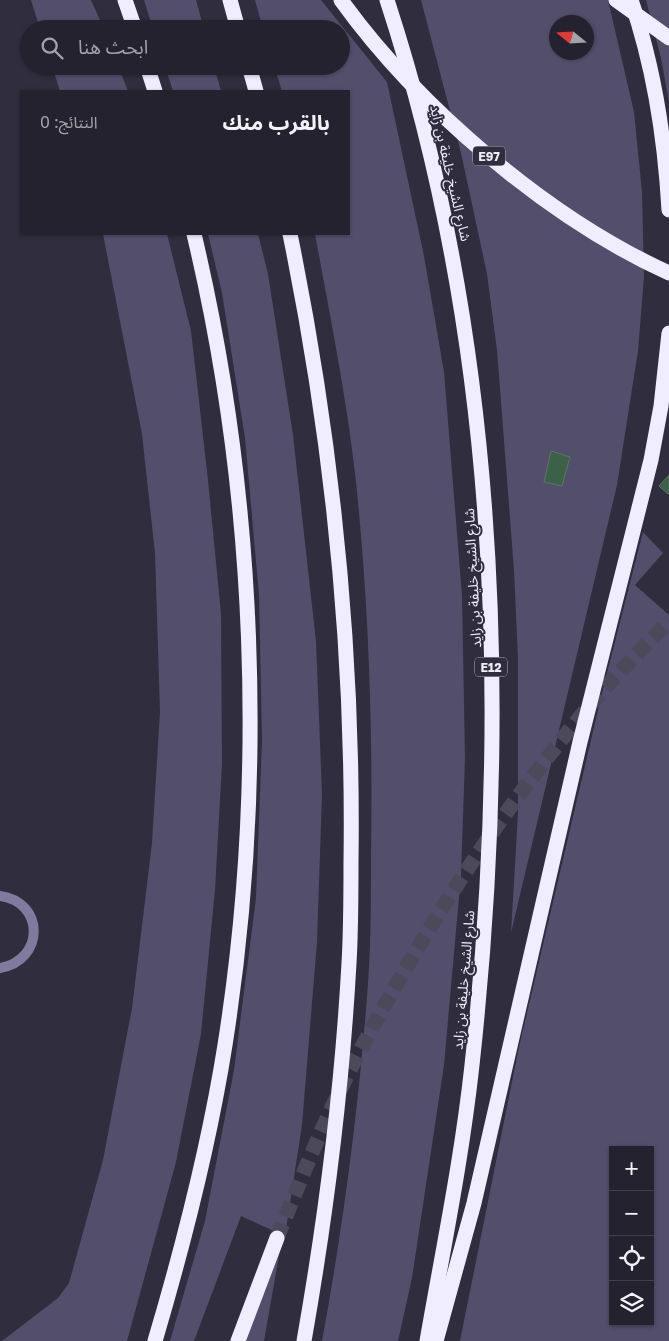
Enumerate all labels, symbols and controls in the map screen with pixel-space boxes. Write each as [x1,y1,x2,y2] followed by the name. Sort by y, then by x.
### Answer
[549,15,594,60] north arrow
[20,20,350,75] search box
[38,34,66,62] icon: search
[78,35,148,58] text: ابحث هنا
[424,103,475,244] street label: شارع الشيخ خليفة بن زايد
[222,109,330,135] text: بالقرب منك
[40,112,98,132] text: النتائج: 0
[473,146,505,166] road number: E97
[460,508,487,648] street label: شارع الشيخ خليفة بن زايد
[475,658,507,676] road number: E12
[448,910,481,1051] street label: شارع الشيخ خليفة بن زايد
[609,1146,654,1326] map controls
[609,1146,654,1191] button: +
[609,1191,654,1236] button: −
[609,1236,654,1281] button: locate
[609,1281,654,1326] button: layers

